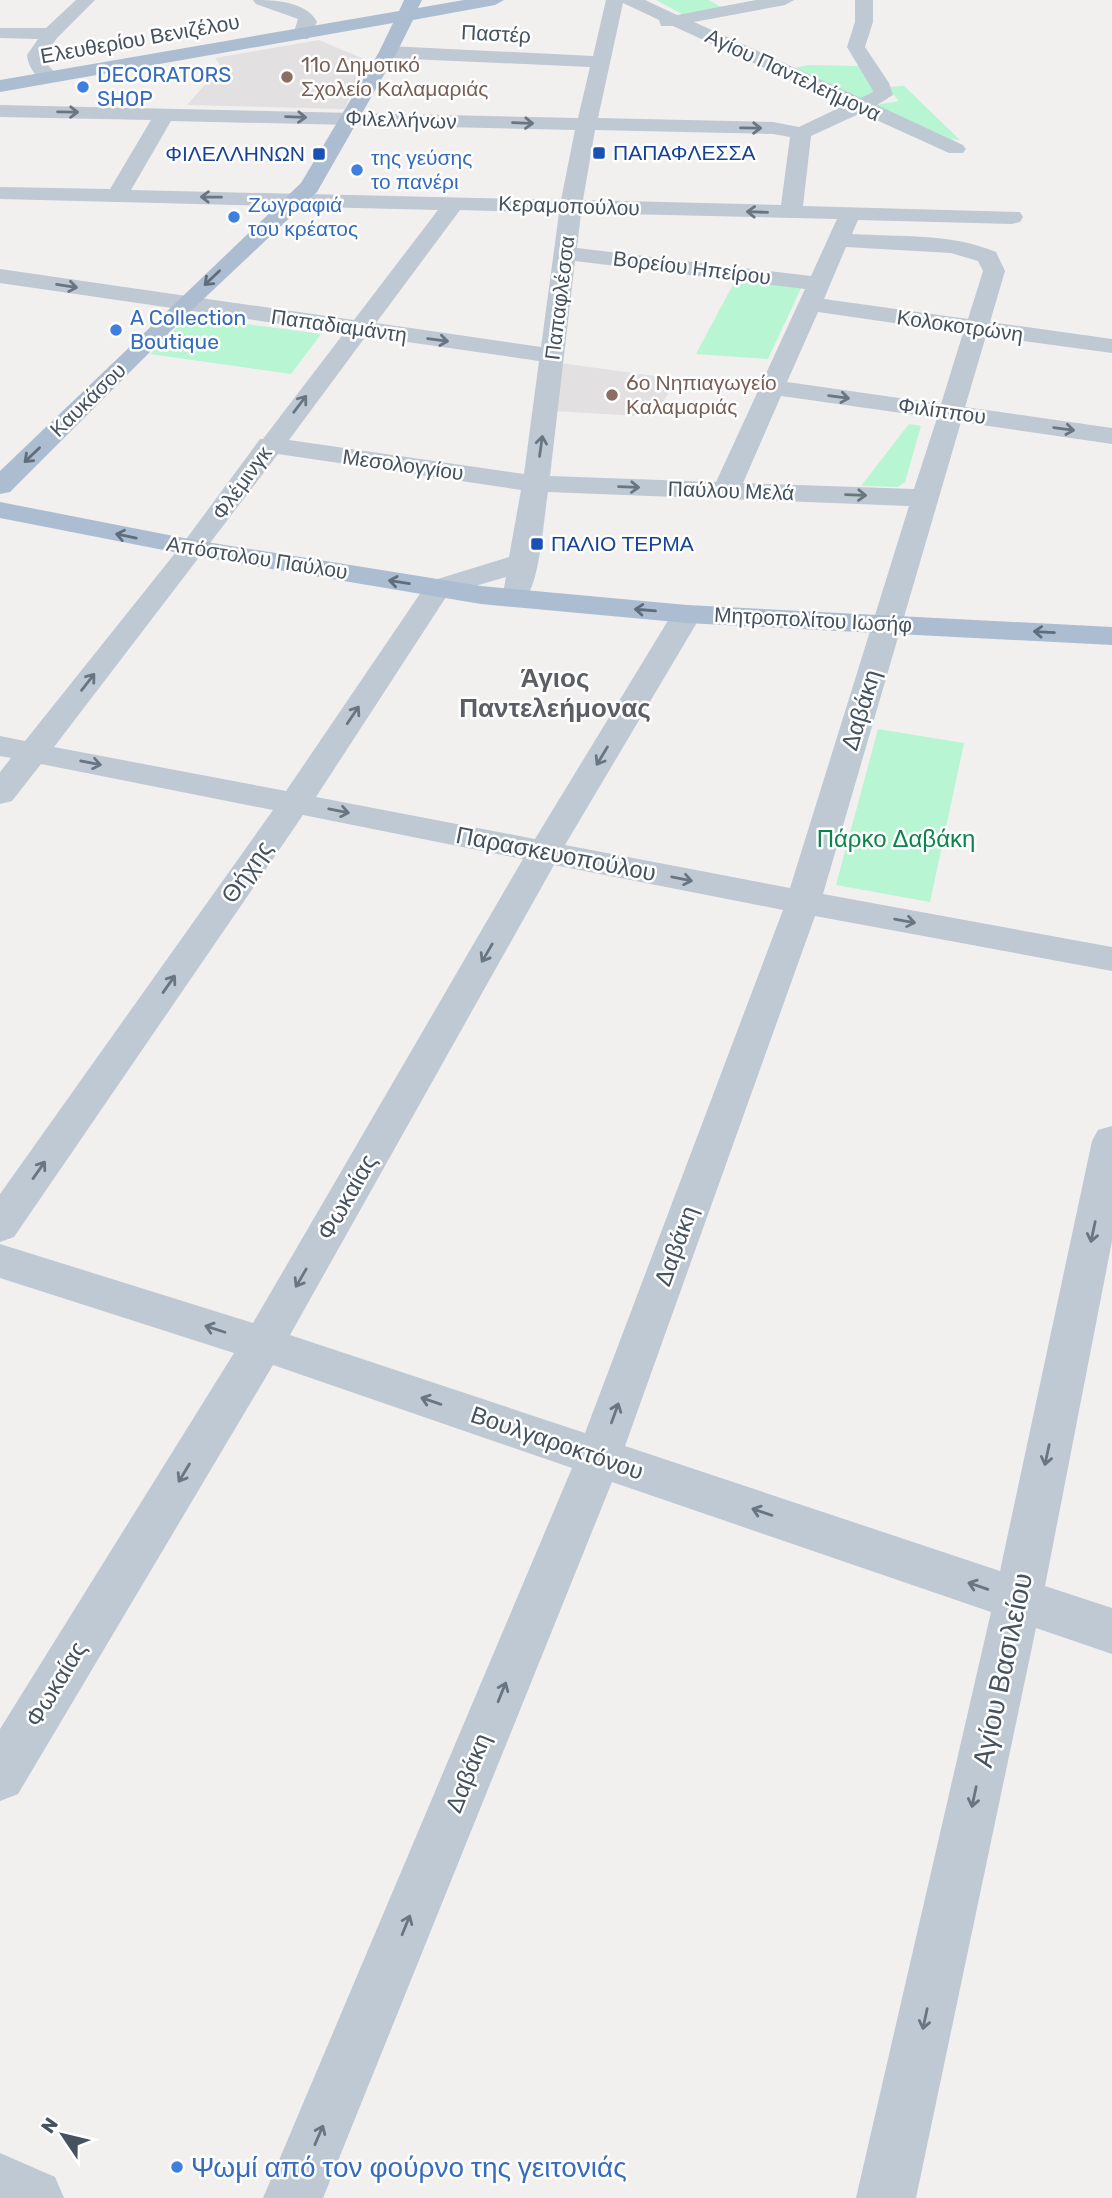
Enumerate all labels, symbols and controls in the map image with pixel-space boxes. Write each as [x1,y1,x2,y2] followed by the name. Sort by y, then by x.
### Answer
[38,9,241,68] street label: Ελευθερίου Βενιζέλου
[460,19,532,48] street label: Παστέρ
[702,23,885,126] street label: Αγίου Παντελεήμονα
[301,52,488,101] place label: 11ο Δημοτικό Σχολείο Καλαμαριάς
[97,62,231,111] place label: DECORATORS SHOP
[279,69,295,85] marker: 11ο Δημοτικό Σχολείο Καλαμαριάς
[75,79,91,95] marker: DECORATORS SHOP
[56,105,79,119] one-way arrow
[345,105,457,134] street label: Φιλελλήνων
[284,110,307,124] one-way arrow
[511,117,534,130] one-way arrow
[739,121,762,134] one-way arrow
[613,140,756,165] place label: ΠΑΠΑΦΛΕΣΣΑ
[165,141,305,166] place label: ΦΙΛΕΛΛΗΝΩΝ
[371,145,472,194] place label: της γεύσης το πανέρι
[591,145,607,161] marker: ΠΑΠΑΦΛΕΣΣΑ
[311,146,327,162] marker: ΦΙΛΕΛΛΗΝΩΝ
[349,162,365,178] marker: της γεύσης το πανέρι
[200,191,223,204] one-way arrow
[498,191,640,220] street label: Κεραμοπούλου
[248,192,358,241] place label: Ζωγραφιά του κρέατος
[746,205,769,218] one-way arrow
[226,209,242,225] marker: Ζωγραφιά του κρέατος
[539,234,580,361] street label: Παπαφλέσσα
[612,245,772,290] street label: Βορείου Ηπείρου
[204,270,221,287] one-way arrow
[56,280,78,293] one-way arrow
[270,304,409,347] street label: Παπαδιαμάντη
[895,304,1025,347] street label: Κολοκοτρώνη
[130,305,246,354] place label: A Collection Boutique
[108,322,124,338] marker: A Collection Boutique
[426,334,449,347] one-way arrow
[44,357,131,442] street label: Καυκάσου
[626,370,777,419] place label: 6ο Νηπιαγωγείο Καλαμαριάς
[604,387,620,403] marker: 6ο Νηπιαγωγείο Καλαμαριάς
[827,390,850,403] one-way arrow
[897,392,988,429] street label: Φιλίππου
[293,396,308,414] one-way arrow
[1053,423,1075,436] one-way arrow
[535,435,548,458] one-way arrow
[207,441,277,524] street label: Φλέμινγκ
[341,444,465,485] street label: Μεσολογγίου
[24,446,41,463] one-way arrow
[667,476,795,505] street label: Παύλου Μελά
[617,481,640,494] one-way arrow
[844,489,867,502] one-way arrow
[115,528,138,542] one-way arrow
[165,531,349,584] street label: Απόστολου Παύλου
[551,531,694,556] place label: ΠΑΛΙΟ ΤΕΡΜΑ
[529,536,545,552] marker: ΠΑΛΙΟ ΤΕΡΜΑ
[388,575,411,588] one-way arrow
[713,602,913,637] street label: Μητροπολίτου Ιωσήφ
[635,603,657,616] one-way arrow
[1033,626,1056,639] one-way arrow
[459,663,651,724] district label: Άγιος Παντελεήμονας
[835,666,887,754] street label: Δαβάκη
[80,674,95,692] one-way arrow
[347,706,361,726] one-way arrow
[594,746,608,766] one-way arrow
[79,757,102,771] one-way arrow
[327,805,350,819] one-way arrow
[454,821,658,887] street label: Παρασκευοπούλου
[817,825,975,853] park label: Πάρκο Δαβάκη
[216,835,278,909] street label: Θήχης
[670,873,693,886] one-way arrow
[894,915,916,928] one-way arrow
[480,942,493,963] one-way arrow
[162,975,176,994] one-way arrow
[311,1149,383,1245] street label: Φωκαίας
[32,1161,46,1180] one-way arrow
[649,1202,703,1290] street label: Δαβάκη
[1086,1220,1100,1243] one-way arrow
[294,1267,308,1287] one-way arrow
[204,1322,226,1334] one-way arrow
[420,1393,442,1406] one-way arrow
[467,1400,647,1486] street label: Βουλγαροκτόνου
[610,1402,622,1424] one-way arrow
[1040,1443,1054,1466] one-way arrow
[177,1463,191,1483] one-way arrow
[752,1505,774,1518] one-way arrow
[966,1570,1039,1770] street label: Αγίου Βασιλείου
[967,1579,989,1591] one-way arrow
[20,1636,92,1732] street label: Φωκαίας
[496,1681,509,1703] one-way arrow
[439,1729,497,1817] street label: Δαβάκη
[967,1785,981,1808] one-way arrow
[400,1914,413,1936] one-way arrow
[918,2007,932,2030] one-way arrow
[28,2100,98,2170] north arrow
[36,2113,63,2138] text: N
[313,2125,326,2146] one-way arrow
[191,2151,627,2184] place label: Ψωμί από τον φούρνο της γειτονιάς
[169,2159,185,2175] marker: Ψωμί από τον φούρνο της γειτονιάς

